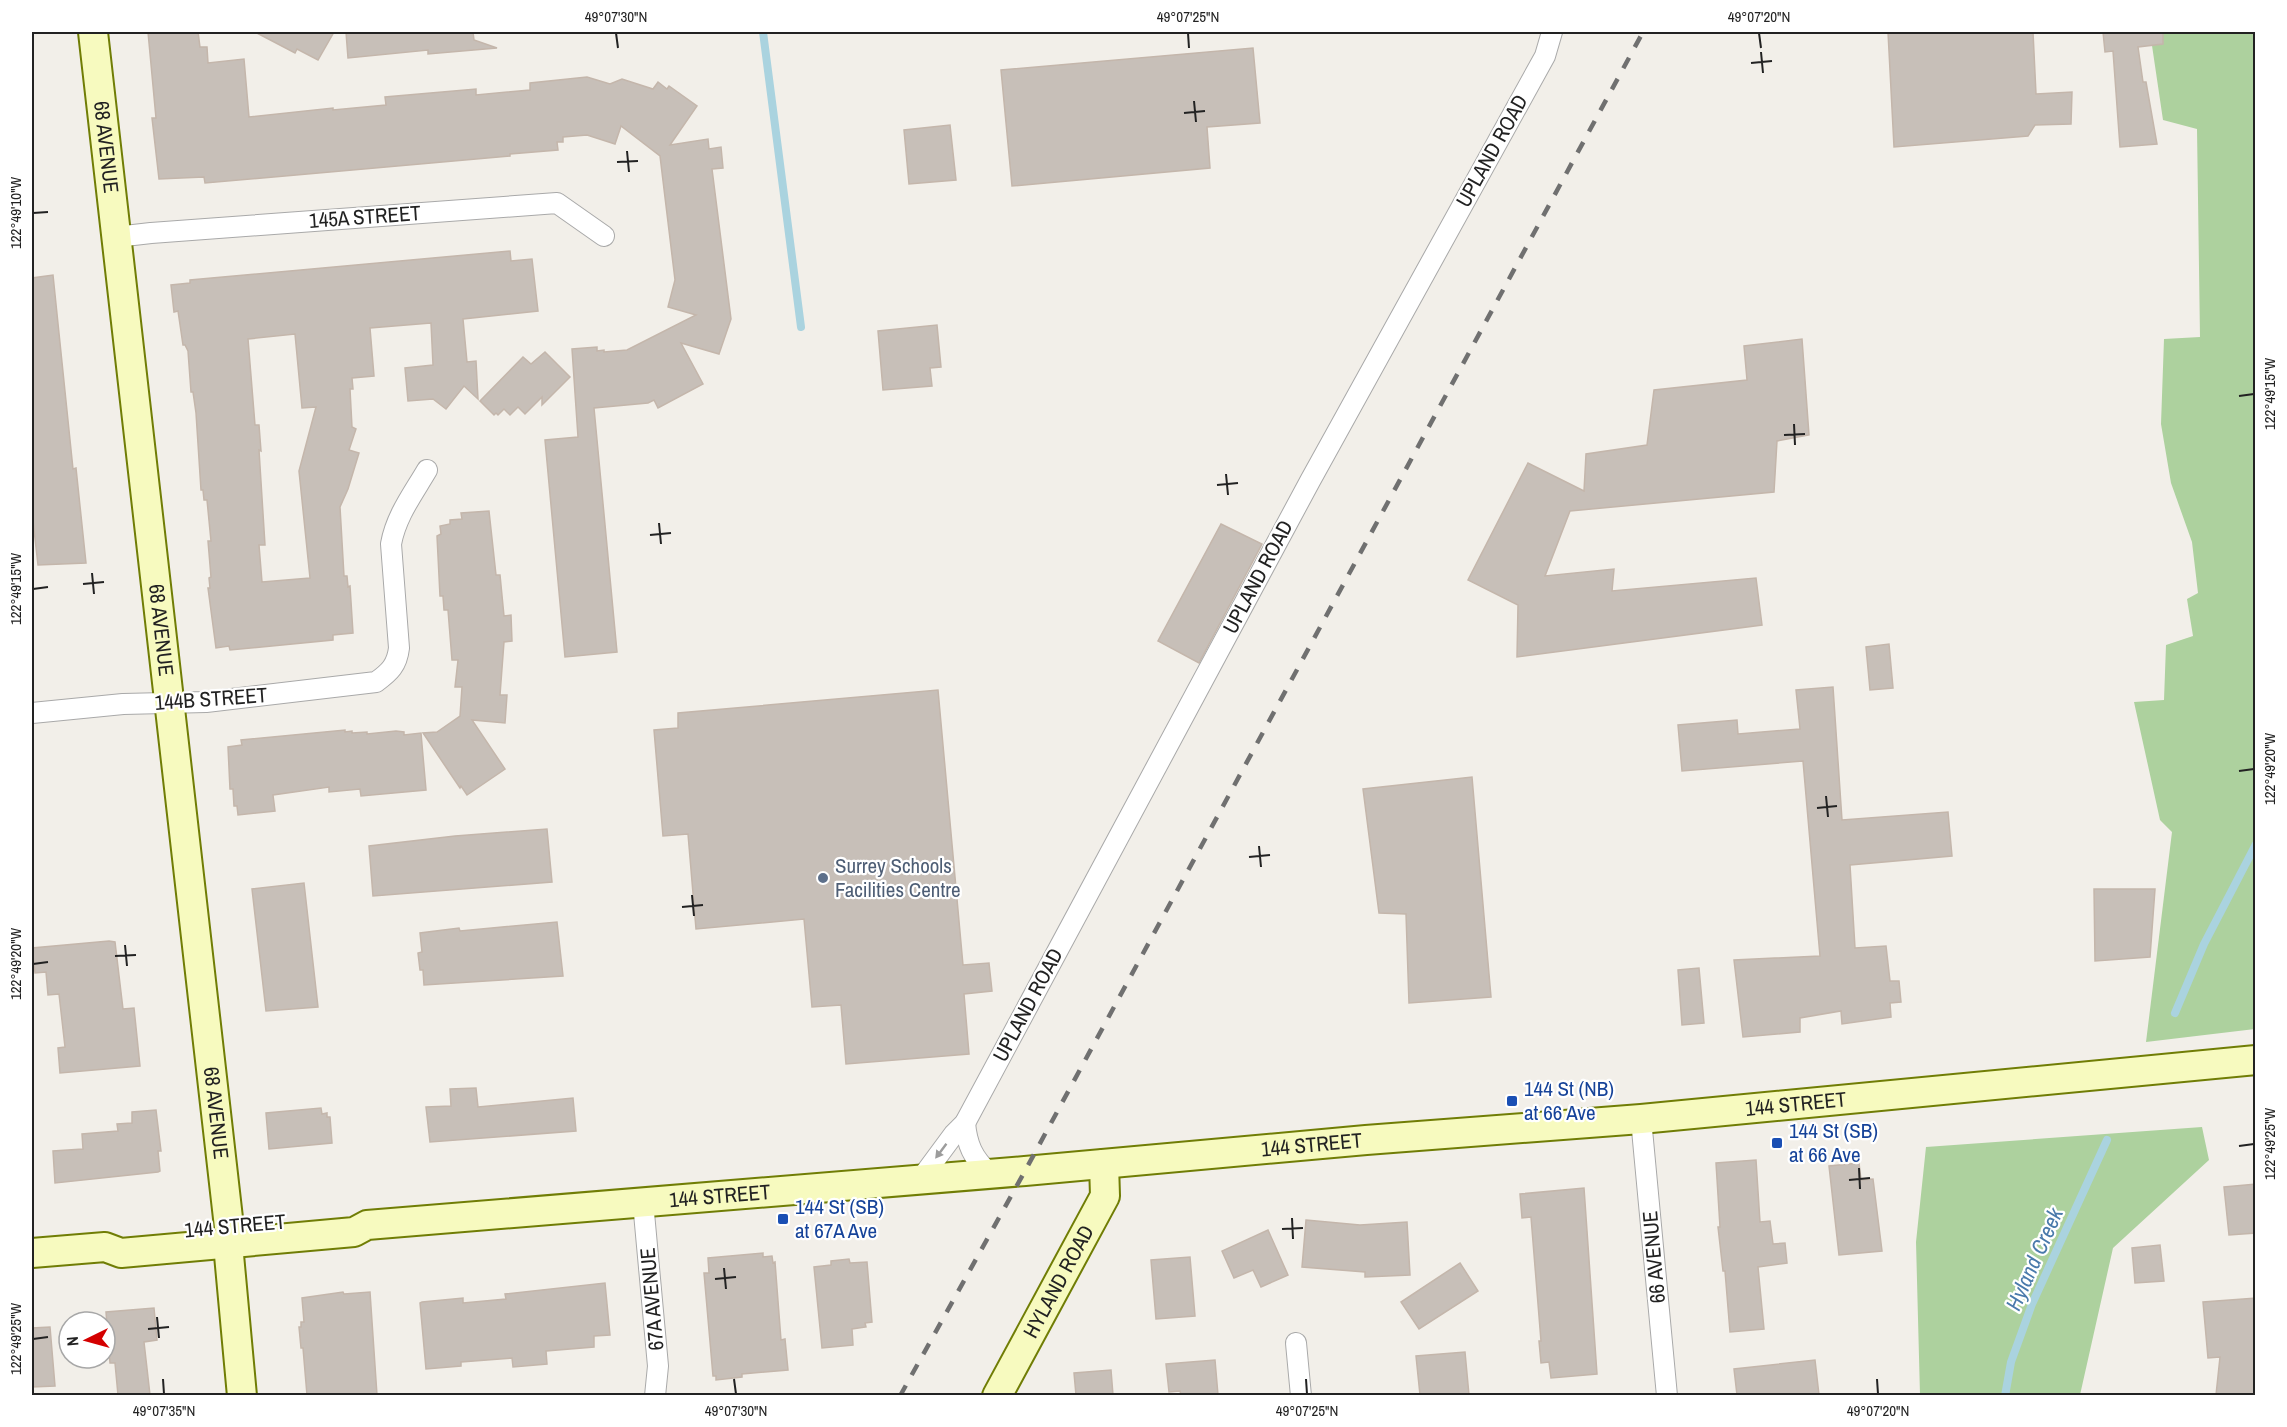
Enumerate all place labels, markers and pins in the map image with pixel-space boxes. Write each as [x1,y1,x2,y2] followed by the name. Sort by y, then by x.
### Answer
[835,851,961,904] place label: Surrey Schools Facilities Centre
[816,871,830,885] marker: Surrey Schools Facilities Centre
[1524,1074,1614,1127] place label: 144 St (NB) at 66 Ave
[1505,1094,1519,1108] marker: 144 St (NB) at 66 Ave
[1789,1116,1878,1169] place label: 144 St (SB) at 66 Ave
[1770,1136,1784,1150] marker: 144 St (SB) at 66 Ave
[795,1192,884,1245] place label: 144 St (SB) at 67A Ave
[776,1212,790,1226] marker: 144 St (SB) at 67A Ave

